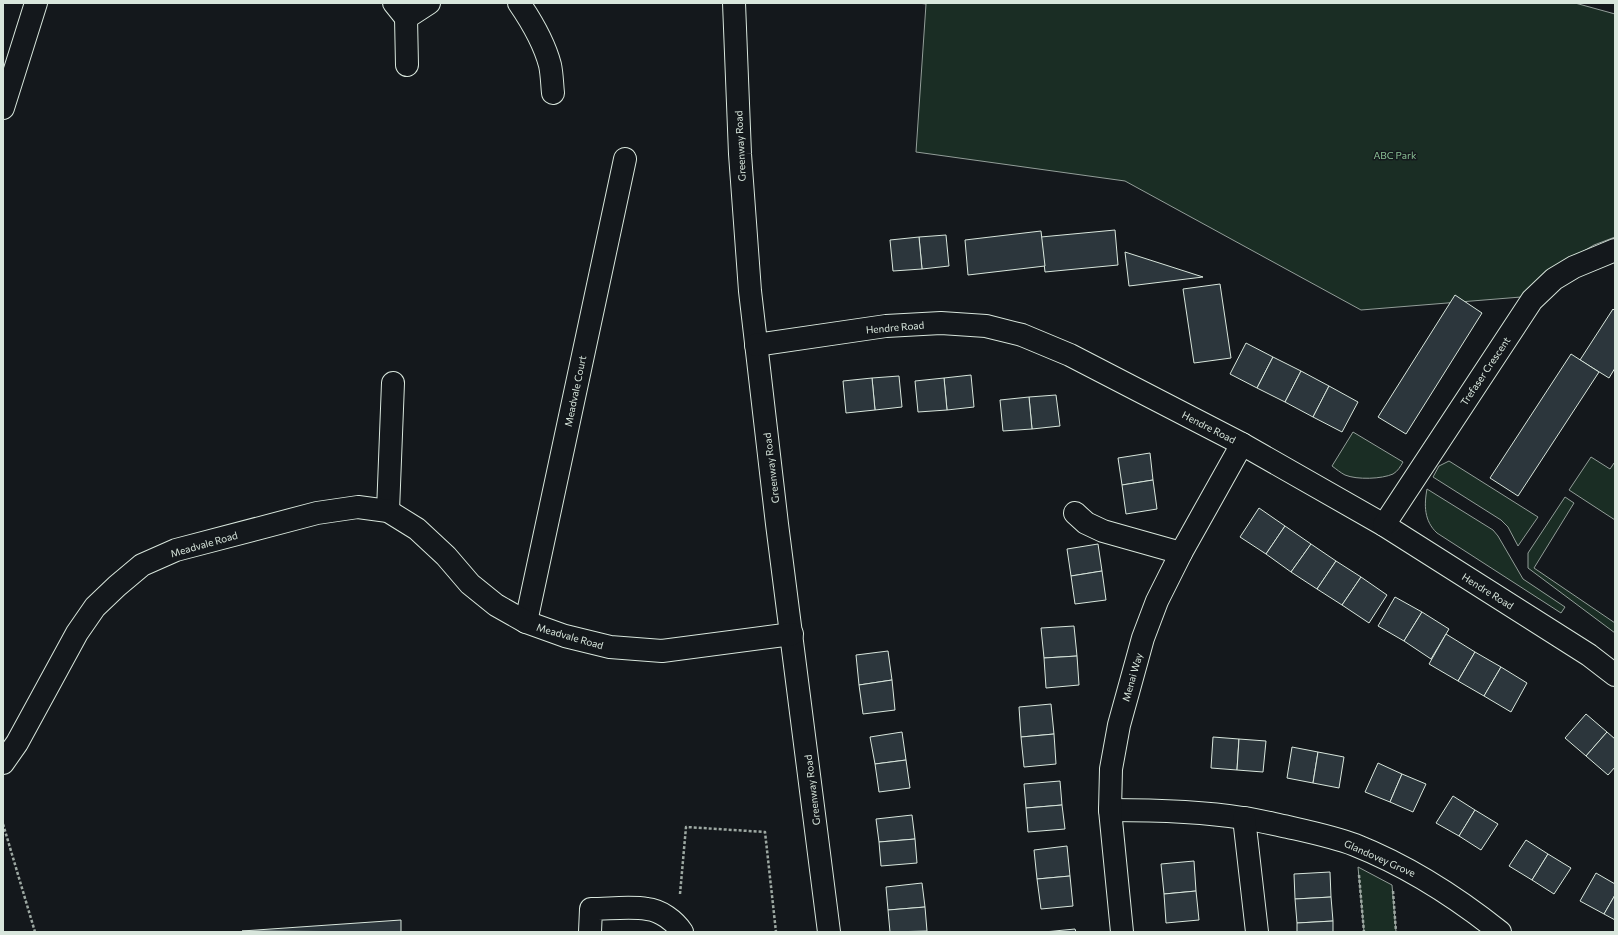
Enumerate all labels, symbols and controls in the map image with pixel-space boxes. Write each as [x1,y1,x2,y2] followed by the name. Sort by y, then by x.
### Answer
[732,110,748,182] street label: Greenway Road
[1373,149,1417,161] park label: ABC Park
[865,318,925,336] street label: Hendre Road
[1458,334,1512,408] street label: Trefaser Crescent
[562,354,588,428] street label: Meadvale Court
[1180,408,1238,446] street label: Hendre Road
[761,432,781,504] street label: Greenway Road
[169,529,239,559] street label: Meadvale Road
[1460,570,1516,612] street label: Hendre Road
[535,621,605,651] street label: Meadvale Road
[1119,651,1145,703] street label: Menai Way
[802,754,822,826] street label: Greenway Road
[1342,837,1418,879] street label: Glandovey Grove

